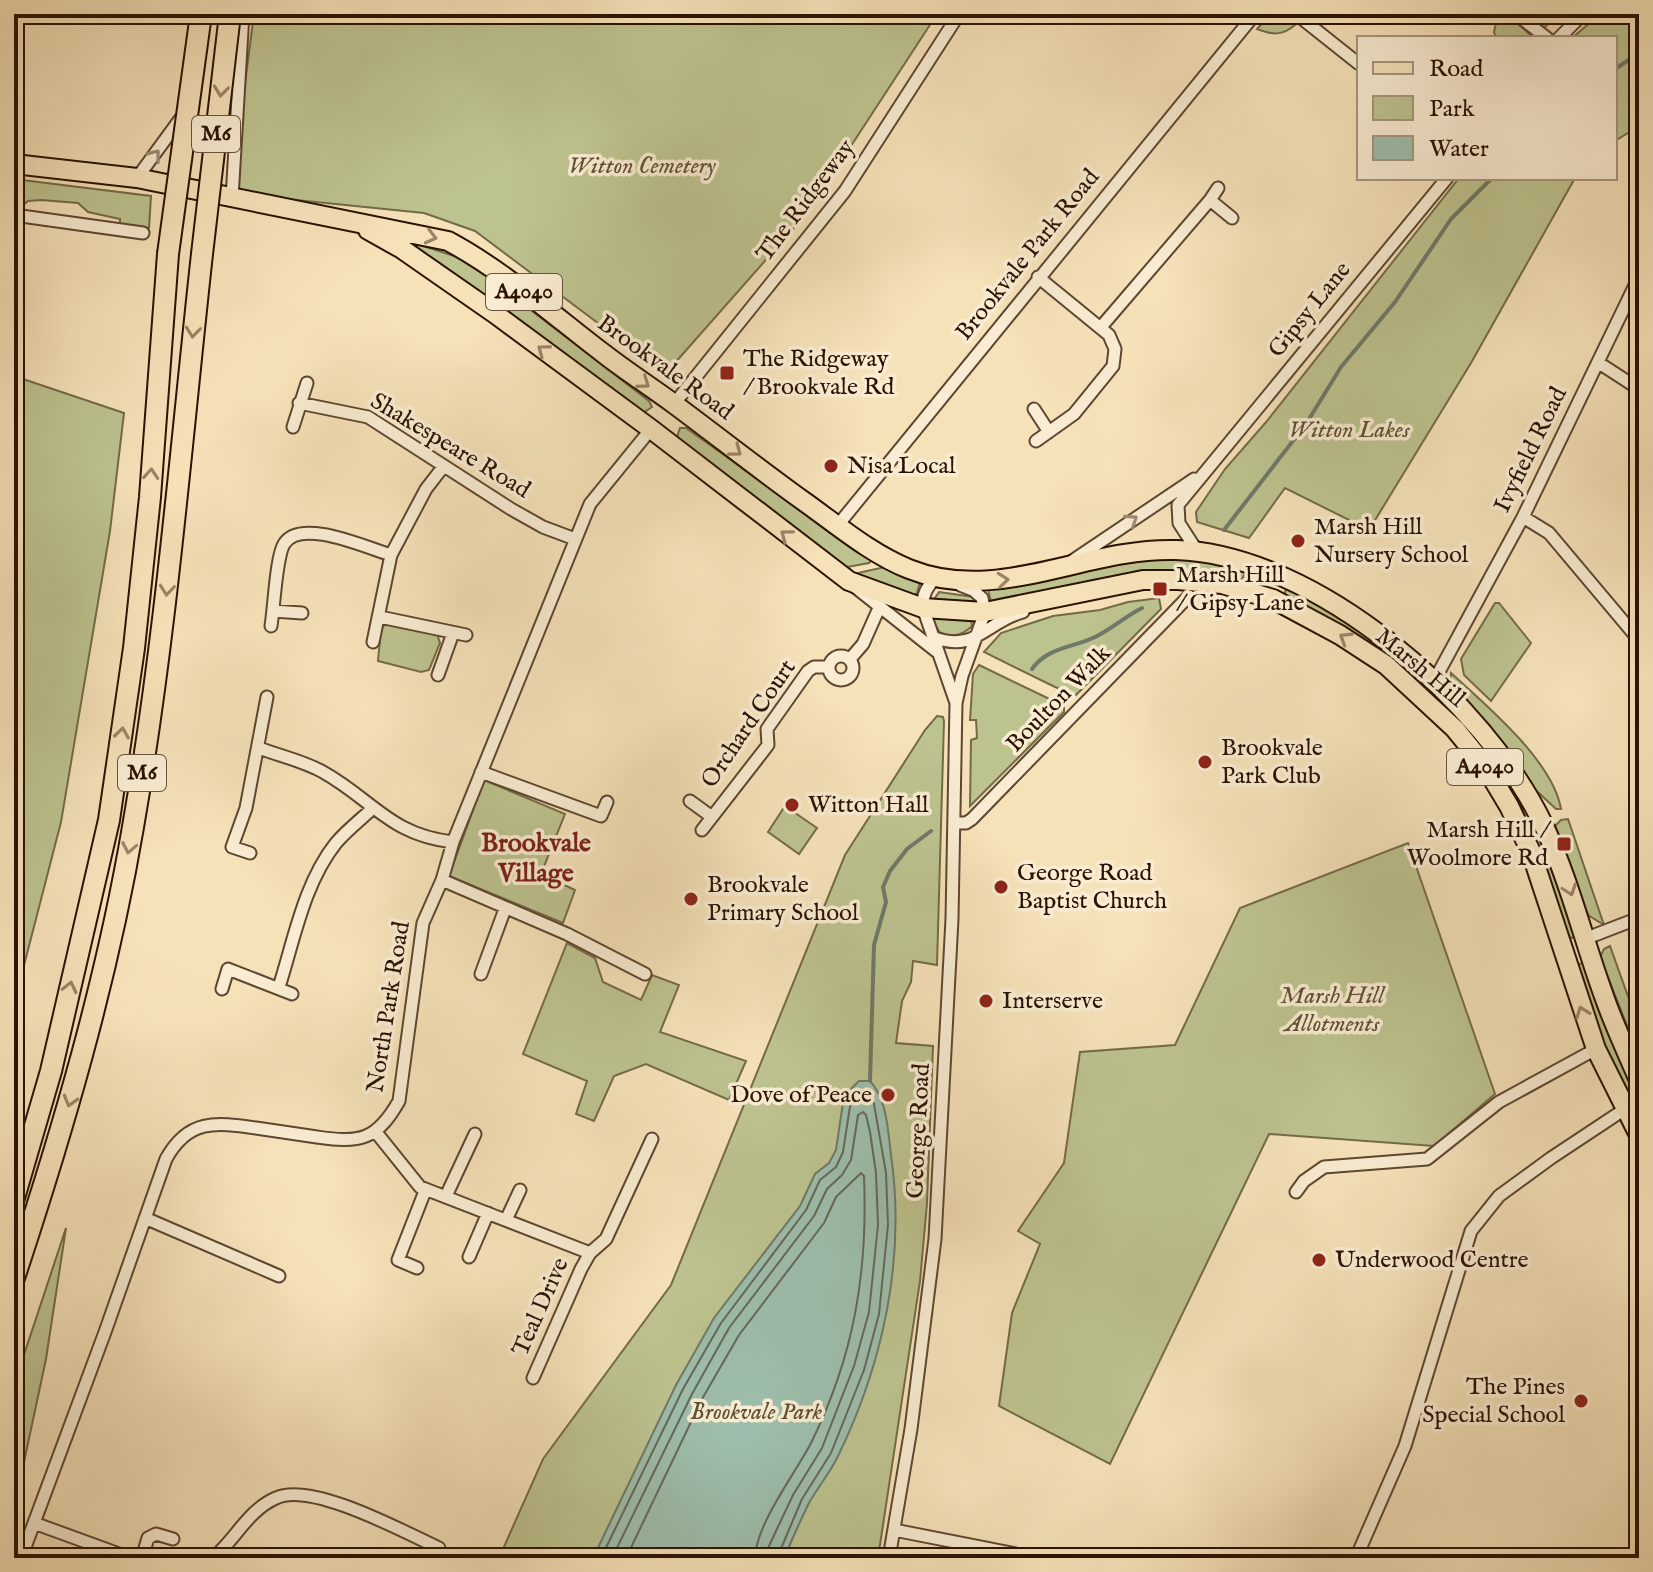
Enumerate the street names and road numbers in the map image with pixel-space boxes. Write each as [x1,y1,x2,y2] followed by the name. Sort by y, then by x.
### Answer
[192,116,240,152] road number: M6
[750,133,862,268] street label: The Ridgeway
[949,163,1107,347] street label: Brookvale Park Road
[1262,255,1358,365] street label: Gipsy Lane
[486,274,562,310] road number: A4040
[591,308,739,428] street label: Brookvale Road
[1487,382,1575,518] street label: Ivyfield Road
[364,386,536,506] street label: Shakespeare Road
[1369,621,1472,715] street label: Marsh Hill
[1000,639,1118,759] street label: Boulton Walk
[695,654,803,794] street label: Orchard Court
[1447,749,1523,785] road number: A4040
[118,755,166,791] road number: M6
[360,919,418,1095] street label: North Park Road
[900,1062,938,1199] street label: George Road
[506,1253,576,1361] street label: Teal Drive

